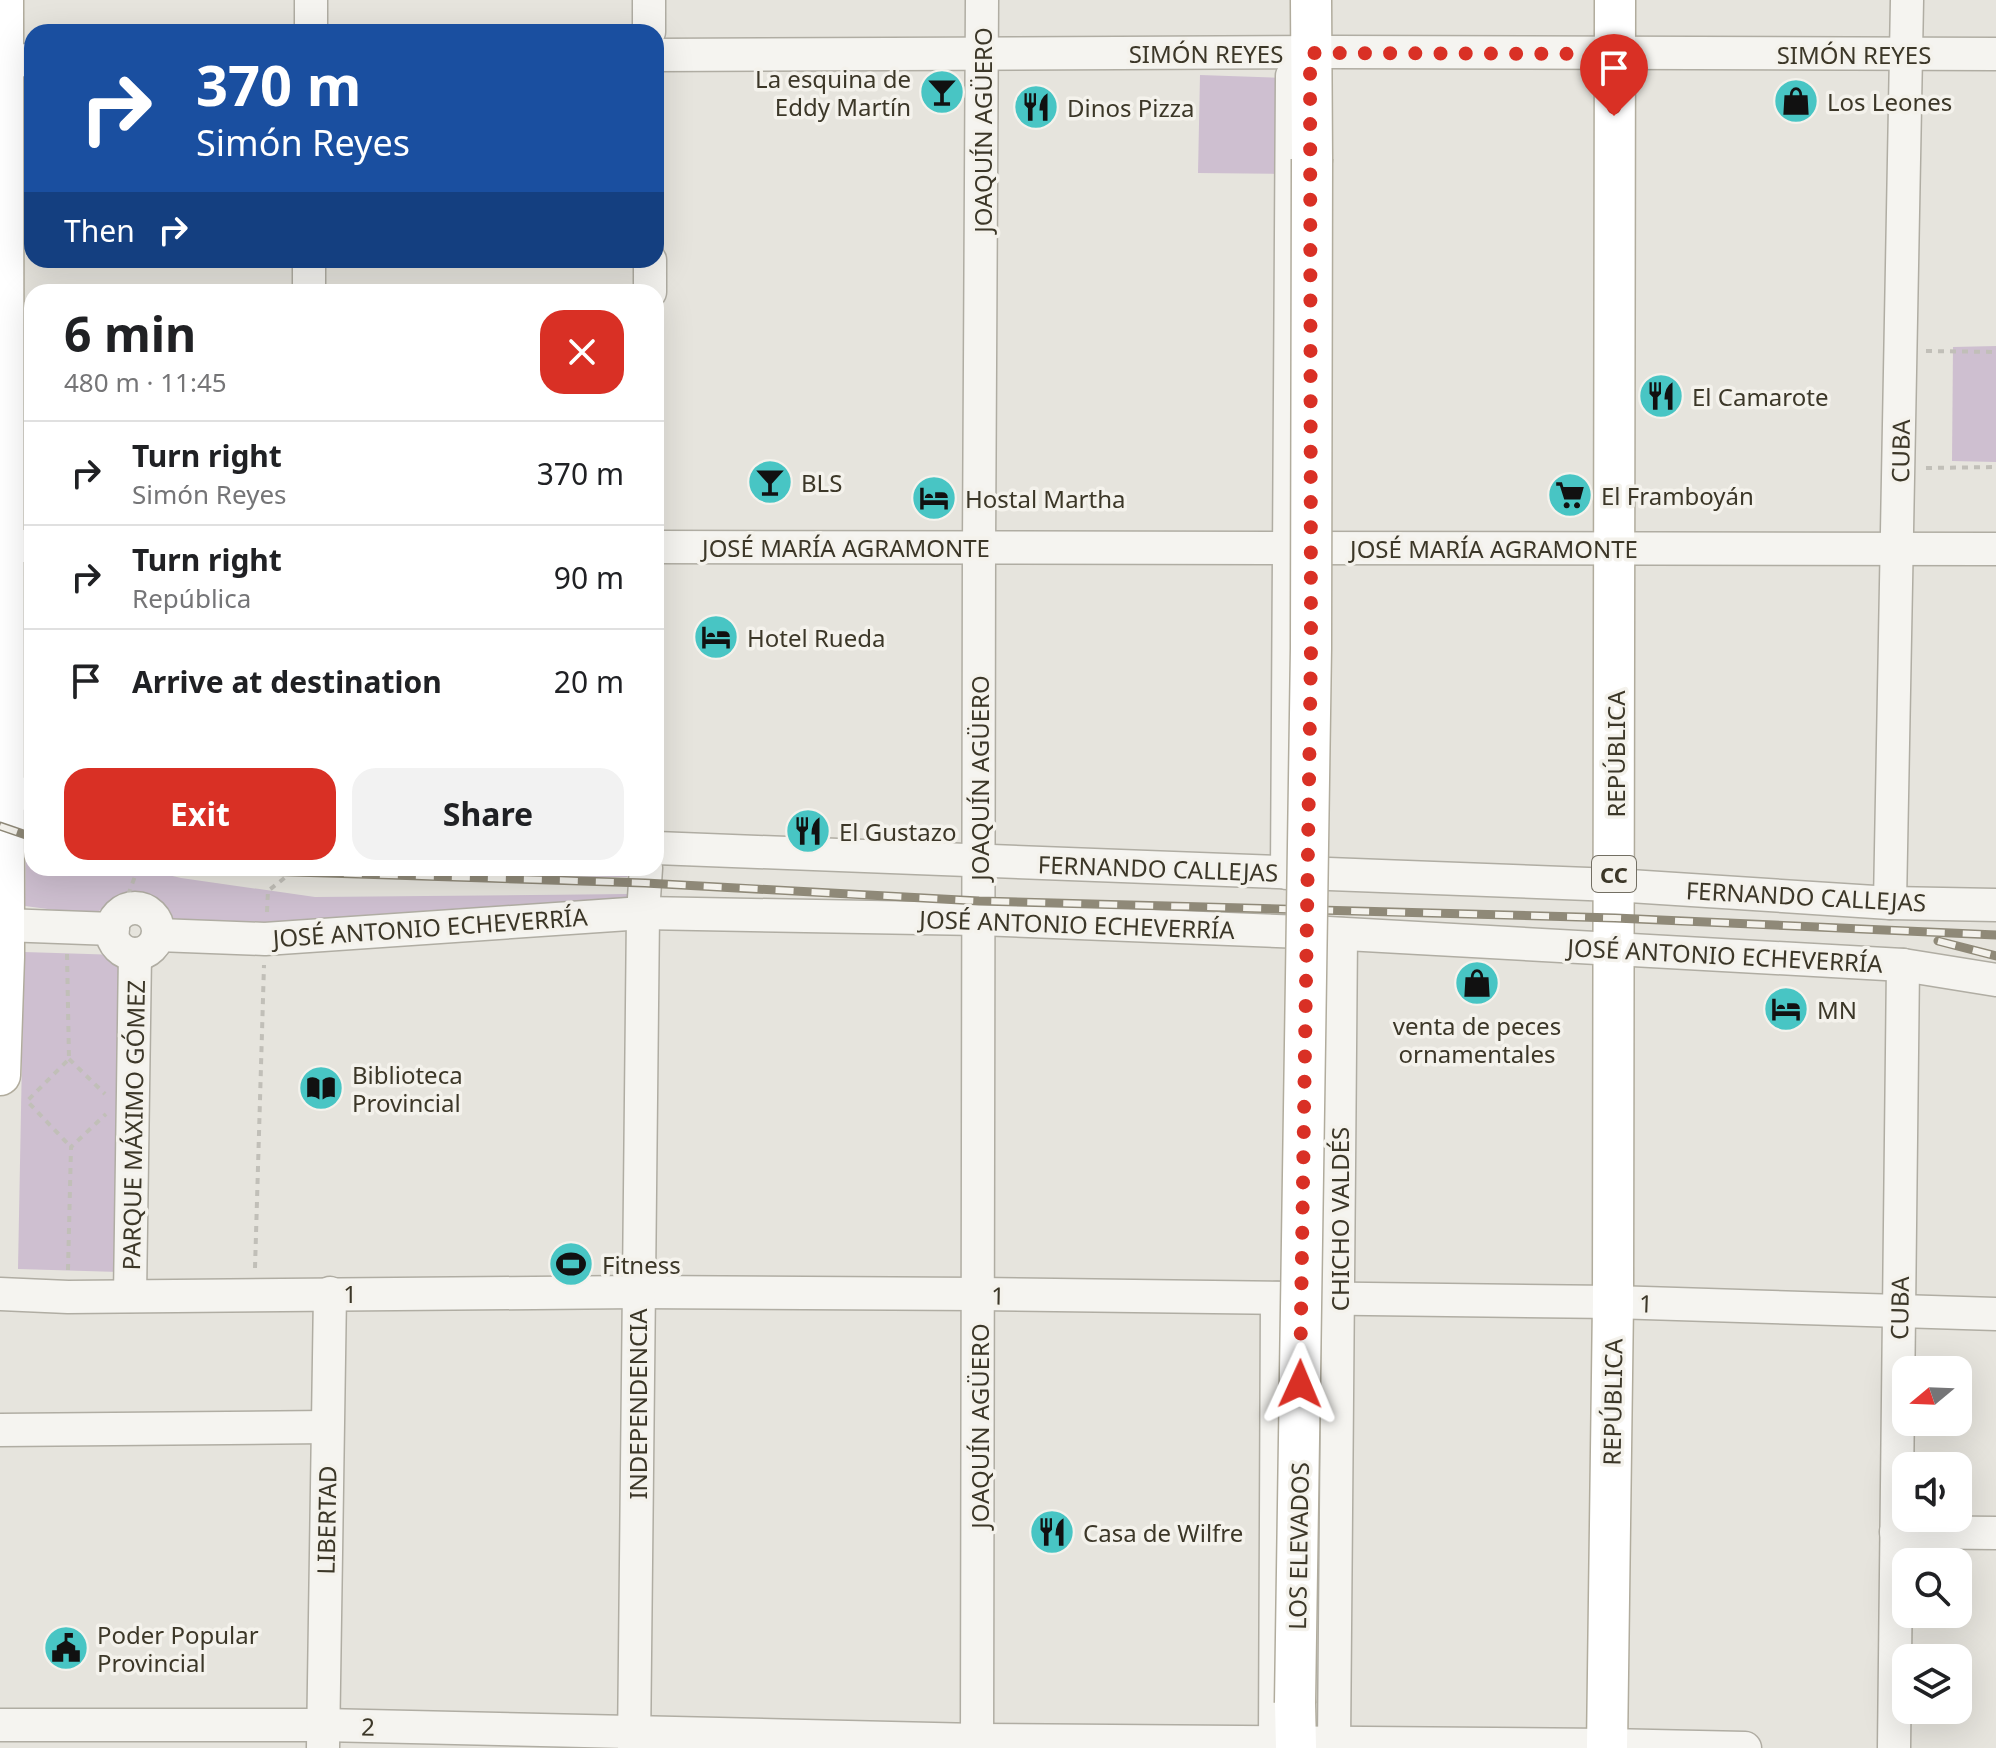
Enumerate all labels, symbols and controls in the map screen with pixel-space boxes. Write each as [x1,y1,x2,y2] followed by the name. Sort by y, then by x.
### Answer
[966,27,999,235] street label: JOAQUÍN AGÜERO
[1580,34,1648,116] pin
[1129,37,1283,70] street label: SIMÓN REYES
[1777,38,1931,71] street label: SIMÓN REYES
[196,46,361,122] text: 370 m
[1592,46,1636,90] icon: arrive
[64,56,168,160] icon: right
[755,62,911,123] place label: La esquina de Eddy Martín
[918,68,966,116] bar icon: La esquina de Eddy Martín
[1772,77,1820,125] shop icon: Los Leones
[1012,83,1060,131] restaurant icon: Dinos Pizza
[1827,85,1952,118] place label: Los Leones
[1067,91,1195,124] place label: Dinos Pizza
[196,118,410,167] text: Simón Reyes
[151,208,195,252] icon: right
[64,210,135,251] text: Then
[64,301,196,366] text: 6 min
[540,310,624,394] button: close
[64,364,227,400] text: 480 m · 11:45
[1637,372,1685,420] restaurant icon: El Camarote
[1692,380,1828,413] place label: El Camarote
[1883,418,1917,483] street label: CUBA
[132,435,282,476] text: Turn right
[64,451,108,495] icon: right
[537,453,624,494] text: 370 m
[746,458,794,506] bar icon: BLS
[801,466,842,499] place label: BLS
[1546,471,1594,519] supermarket icon: El Framboyán
[910,474,958,522] hotel icon: Hostal Martha
[132,476,287,512] text: Simón Reyes
[1601,479,1754,512] place label: El Framboyán
[965,482,1125,515] place label: Hostal Martha
[700,531,990,564] street label: JOSÉ MARÍA AGRAMONTE
[1348,532,1638,565] street label: JOSÉ MARÍA AGRAMONTE
[132,539,282,580] text: Turn right
[64,555,108,599] icon: right
[554,557,624,598] text: 90 m
[132,580,251,616] text: República
[692,613,740,661] hotel icon: Hotel Rueda
[747,621,885,654] place label: Hotel Rueda
[64,659,108,703] icon: arrive
[132,661,442,702] text: Arrive at destination
[554,661,624,702] text: 20 m
[963,675,996,883] street label: JOAQUÍN AGÜERO
[1599,690,1632,818] street label: REPÚBLICA
[64,768,336,860] button: Exit
[352,768,624,860] button: Share
[784,807,832,855] restaurant icon: El Gustazo
[839,815,957,848] place label: El Gustazo
[1037,847,1279,889] street label: FERNANDO CALLEJAS
[1592,856,1636,892] road number: CC
[1685,873,1927,919] street label: FERNANDO CALLEJAS
[270,899,589,955] street label: JOSÉ ANTONIO ECHEVERRÍA
[917,902,1236,946] street label: JOSÉ ANTONIO ECHEVERRÍA
[1565,930,1884,980] street label: JOSÉ ANTONIO ECHEVERRÍA
[1453,959,1501,1007] shop icon: venta de peces ornamentales
[114,979,152,1271] street label: PARQUE MÁXIMO GÓMEZ
[1762,985,1810,1033] hotel icon: MN
[1817,993,1857,1026] place label: MN
[1393,1009,1561,1070] place label: venta de peces ornamentales
[352,1058,463,1119] place label: Biblioteca Provincial
[297,1064,345,1112] library icon: Biblioteca Provincial
[1323,1127,1356,1311] street label: CHICHO VALDÉS
[547,1240,595,1288] sports icon: Fitness
[602,1248,681,1281] place label: Fitness
[1882,1275,1916,1340] street label: CUBA
[343,1277,357,1310] street label: 1
[991,1278,1005,1312] street label: 1
[1639,1286,1653,1320] street label: 1
[621,1308,654,1500] street label: INDEPENDENCIA
[963,1323,996,1531] street label: JOAQUÍN AGÜERO
[1594,1337,1630,1466] street label: REPÚBLICA
[1258,1342,1342,1426] position arrow
[1892,1356,1972,1436] north arrow
[1892,1356,1972,1724] map controls
[1892,1452,1972,1532] button: sound
[1280,1462,1316,1630] street label: LOS ELEVADOS
[309,1465,343,1575] street label: LIBERTAD
[1028,1508,1076,1556] restaurant icon: Casa de Wilfre
[1083,1516,1243,1549] place label: Casa de Wilfre
[1892,1548,1972,1628] button: search
[97,1618,259,1679] place label: Poder Popular Provincial
[42,1624,90,1672] public building icon: Poder Popular Provincial
[1892,1644,1972,1724] button: layers
[361,1709,375,1743] street label: 2

